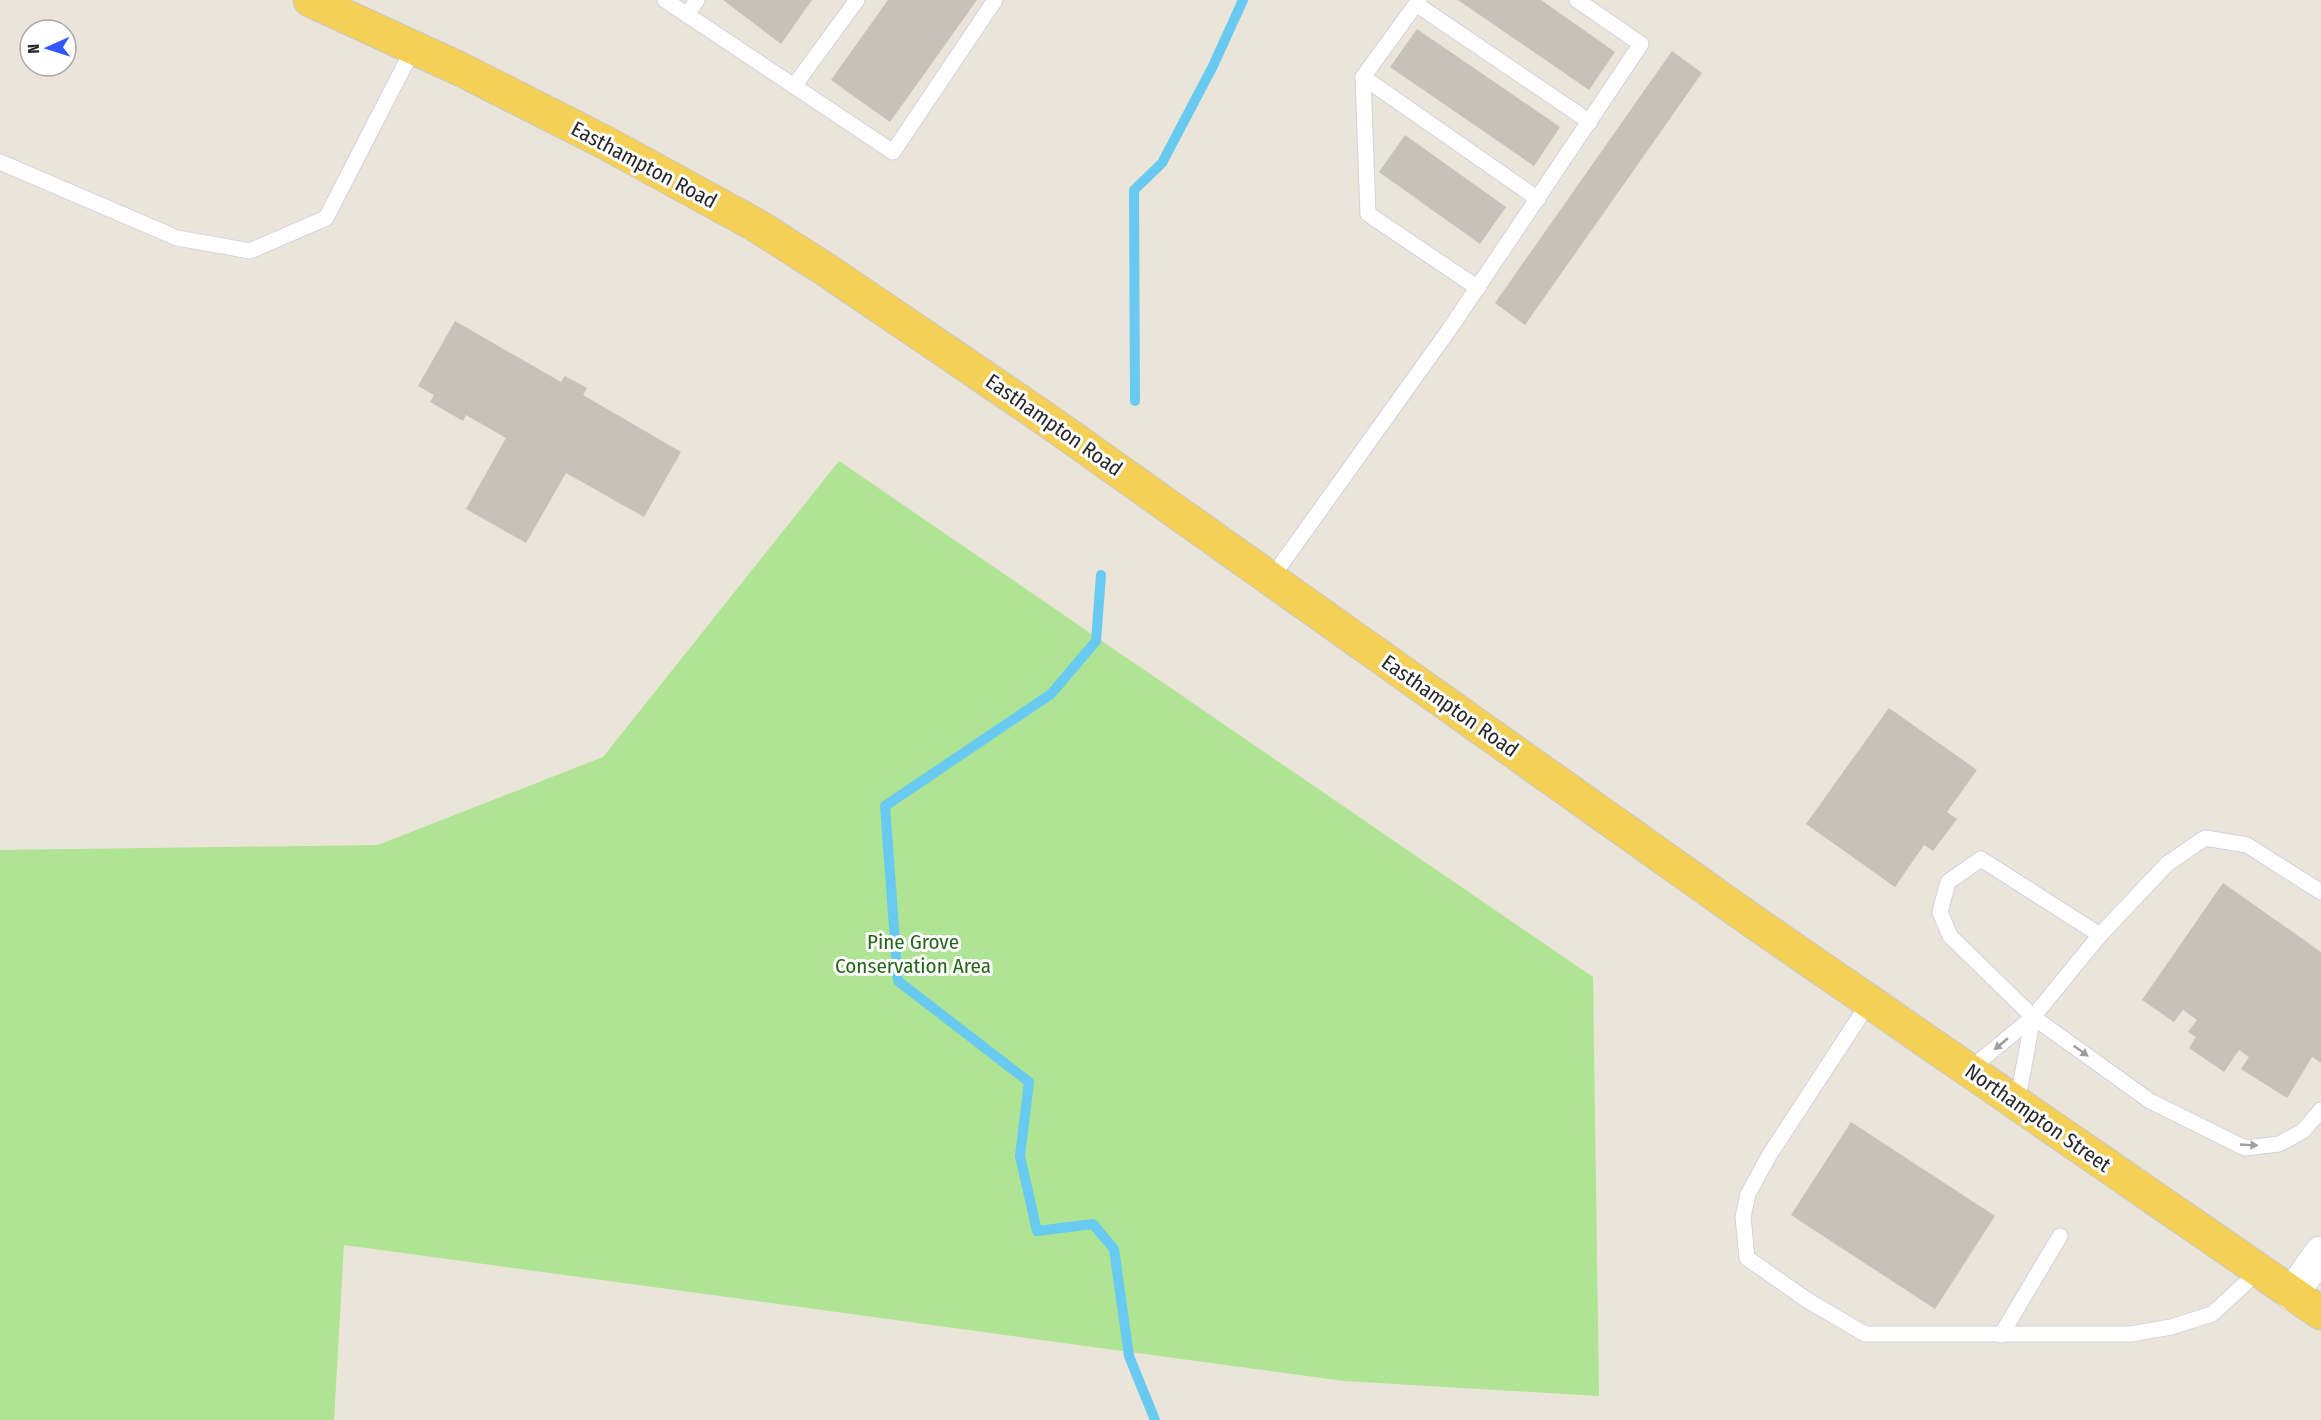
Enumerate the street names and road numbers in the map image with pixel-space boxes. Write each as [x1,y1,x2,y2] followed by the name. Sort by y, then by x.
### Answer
[567,116,721,214] street label: Easthampton Road
[980,368,1128,482] street label: Easthampton Road
[1376,649,1524,763] street label: Easthampton Road
[1960,1058,2116,1178] street label: Northampton Street

